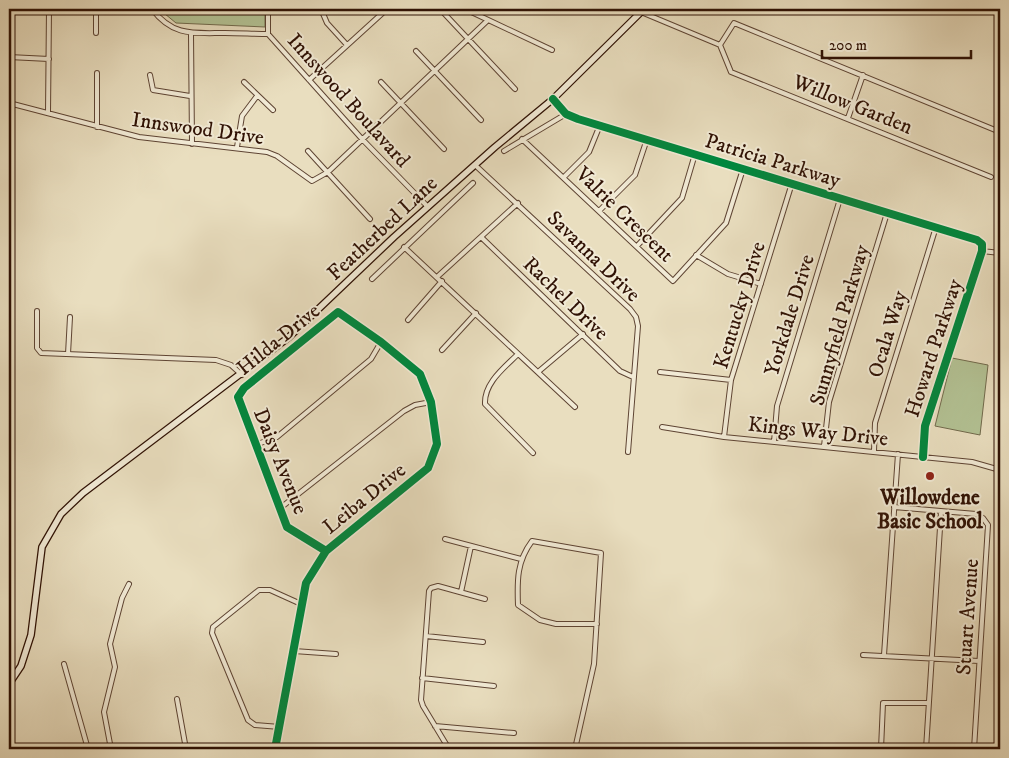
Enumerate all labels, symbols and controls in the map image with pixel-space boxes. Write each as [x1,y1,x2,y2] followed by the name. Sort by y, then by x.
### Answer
[281,28,416,174] street label: Innswood Boulavard
[822,28,970,60] scale bar
[829,36,867,55] text: 200 m
[788,69,916,141] street label: Willow Garden
[130,107,266,151] street label: Innswood Drive
[702,128,845,194] street label: Patricia Parkway
[569,161,679,268] street label: Valrie Crescent
[322,171,443,286] street label: Featherbed Lane
[541,206,646,308] street label: Savanna Drive
[708,238,772,372] street label: Kentucky Drive
[805,241,876,409] street label: Sunnyfield Parkway
[517,251,614,346] street label: Rachel Drive
[759,251,821,379] street label: Yorkdale Drive
[899,275,969,421] street label: Howard Parkway
[862,287,914,381] street label: Ocala Way
[232,298,326,381] street label: Hilda Drive
[247,405,313,518] street label: Daisy Avenue
[746,412,890,452] street label: Kings Way Drive
[318,457,412,540] street label: Leiba Drive
[924,470,936,482] marker: Willowdene Basic School
[877,485,984,535] place label: Willowdene Basic School
[951,558,985,676] street label: Stuart Avenue

